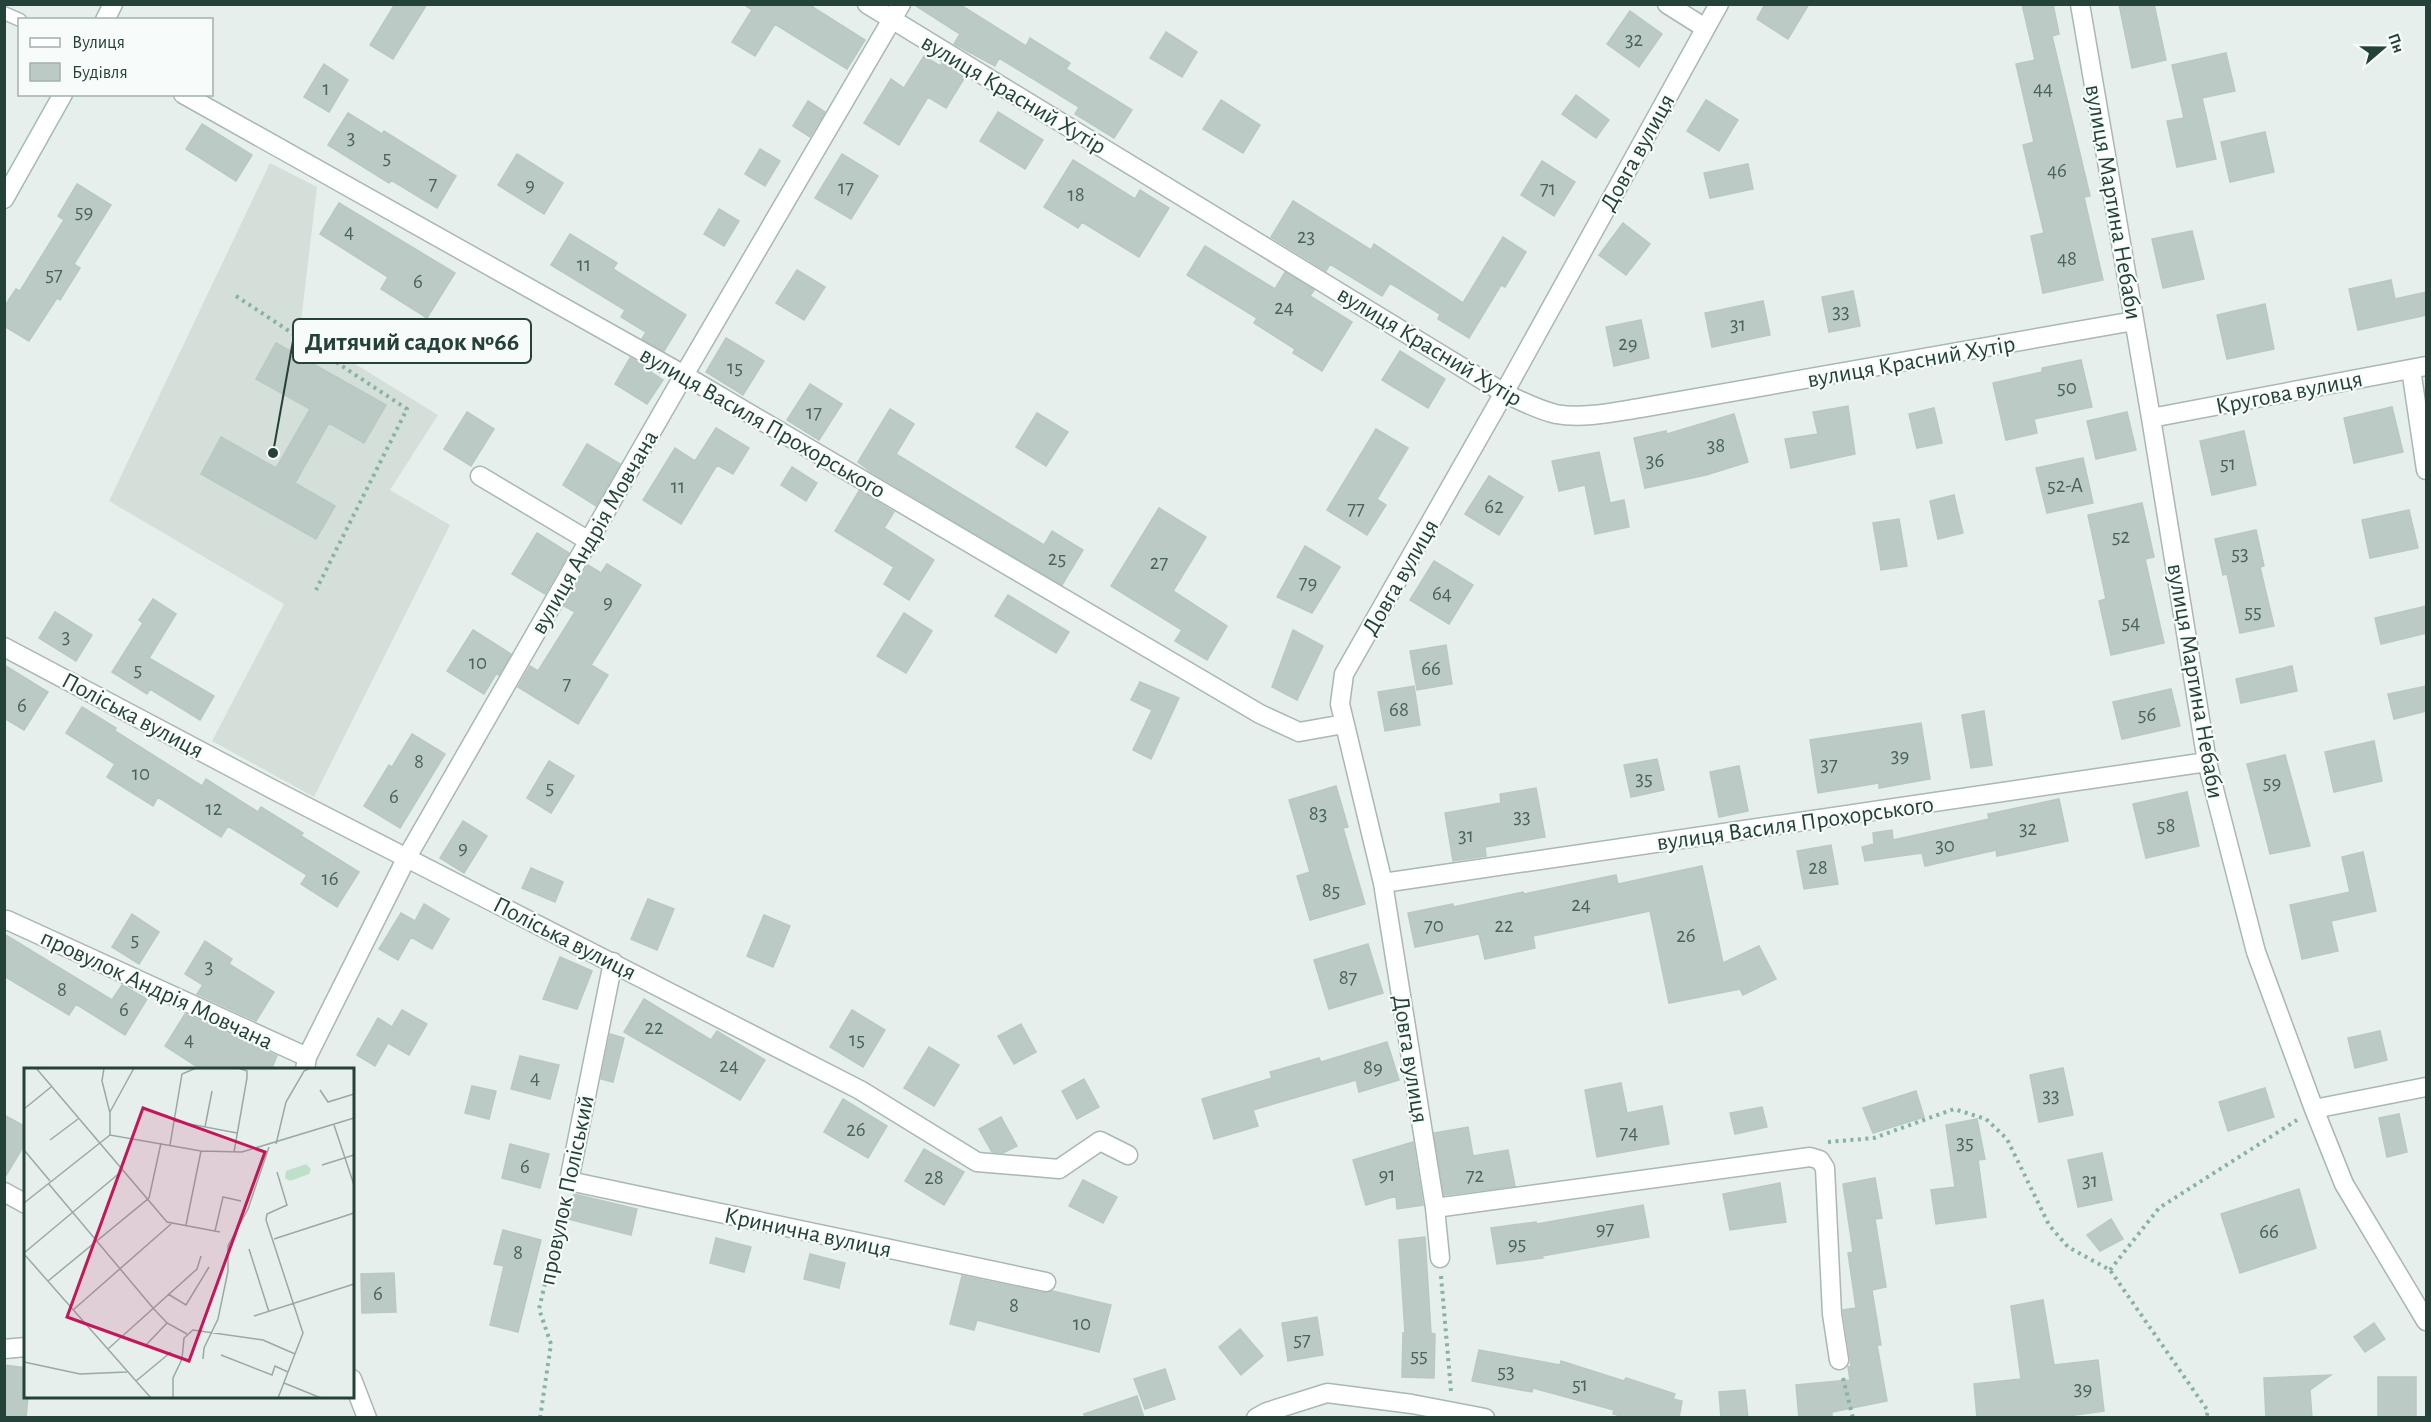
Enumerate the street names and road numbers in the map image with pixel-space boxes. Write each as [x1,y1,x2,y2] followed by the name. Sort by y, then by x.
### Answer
[917,30,1110,159] street label: вулиця Красний Хутір
[2081,83,2146,322] street label: вулиця Мартина Небаби
[1596,90,1680,215] street label: Довга вулиця
[1333,282,1526,411] street label: вулиця Красний Хутір
[1805,332,2017,392] street label: вулиця Красний Хутір
[636,343,889,503] street label: вулиця Василя Прохорського
[2214,367,2365,419] street label: Кругова вулиця
[527,426,663,639] street label: вулиця Андрія Мовчана
[1358,516,1444,639] street label: Довга вулиця
[2163,562,2228,801] street label: вулиця Мартина Небаби
[58,669,207,763] street label: Поліська вулиця
[1655,793,1935,855] street label: вулиця Василя Прохорського
[489,893,640,985] street label: Поліська вулиця
[37,925,276,1054] street label: провулок Андрія Мовчана
[1388,993,1432,1125] street label: Довга вулиця
[535,1093,599,1287] street label: провулок Поліський
[722,1204,894,1262] street label: Кринична вулиця

